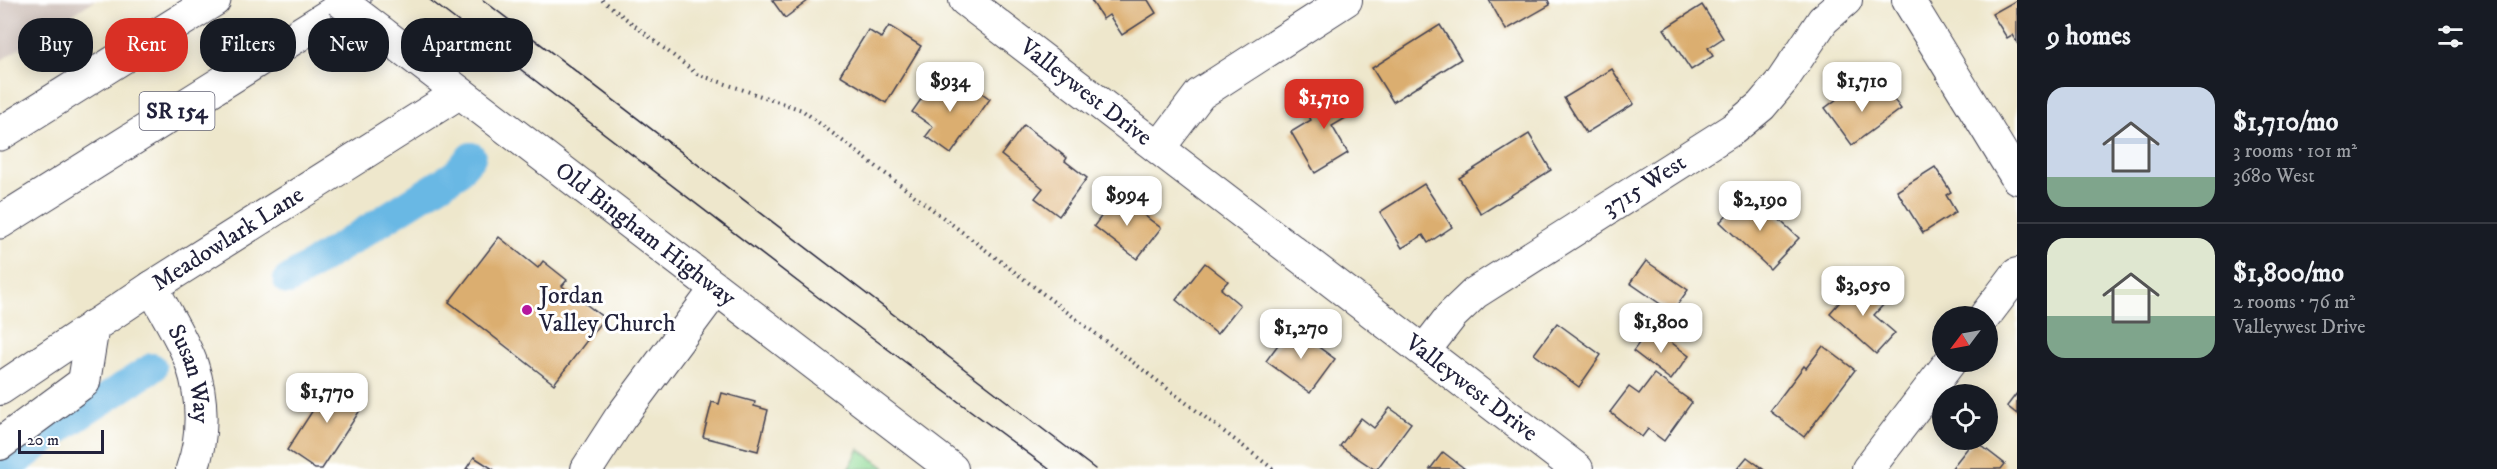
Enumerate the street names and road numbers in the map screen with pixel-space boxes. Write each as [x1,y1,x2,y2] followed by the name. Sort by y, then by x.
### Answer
[1013,32,1158,153] street label: Valleywest Drive
[140,92,214,130] road number: SR 154
[1597,147,1692,223] street label: 3715 West
[549,156,742,313] street label: Old Bingham Highway
[147,180,309,298] street label: Meadowlark Lane
[161,319,216,424] street label: Susan Way
[1398,327,1544,448] street label: Valleywest Drive

